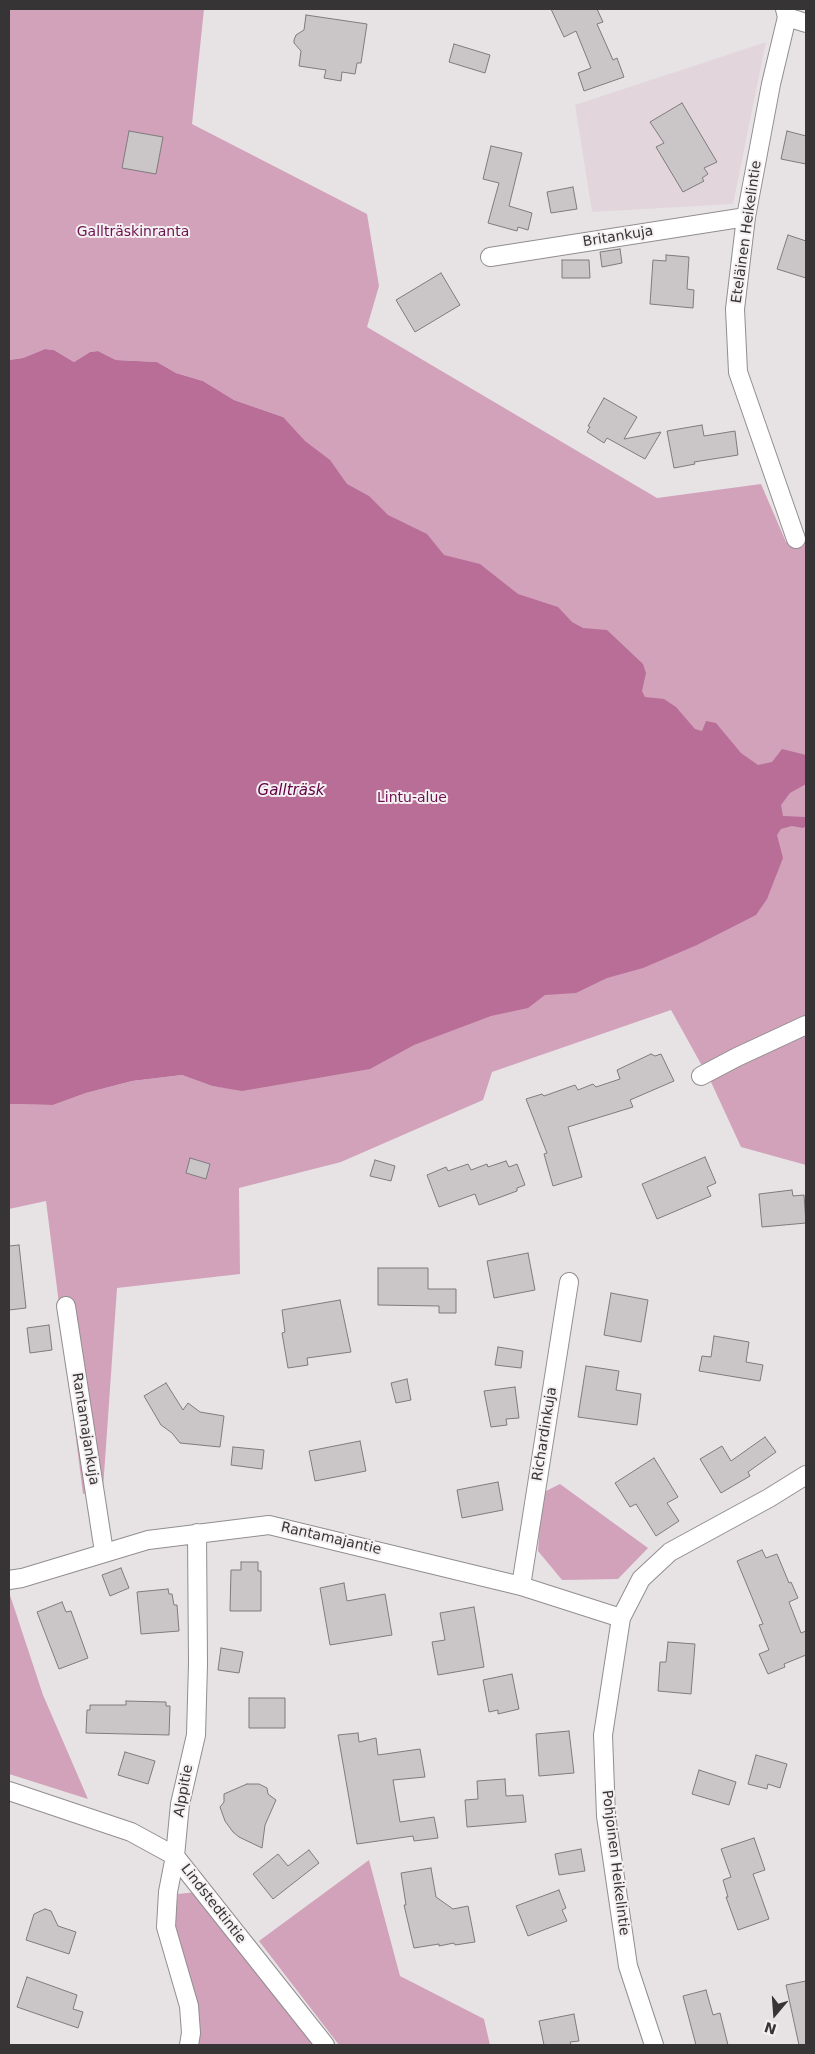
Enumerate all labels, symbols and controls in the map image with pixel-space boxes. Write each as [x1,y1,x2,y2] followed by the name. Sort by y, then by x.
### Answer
[729,160,765,304] street label: Eteläinen Heikelintie
[582,223,654,251] street label: Britankuja
[77,224,189,240] park label: Gallträskinranta
[258,782,324,800] water label: Gallträsk
[377,790,447,806] park label: Lintu-alue
[68,1372,102,1486] street label: Rantamajankuja
[529,1386,561,1482] street label: Richardinkuja
[279,1519,383,1559] street label: Rantamajantie
[171,1763,197,1819] street label: Alppitie
[598,1789,632,1937] street label: Pohjoinen Heikelintie
[177,1861,249,1947] street label: Lindstedtintie
[750,1989,800,2039] north arrow
[762,2019,778,2038] text: N

